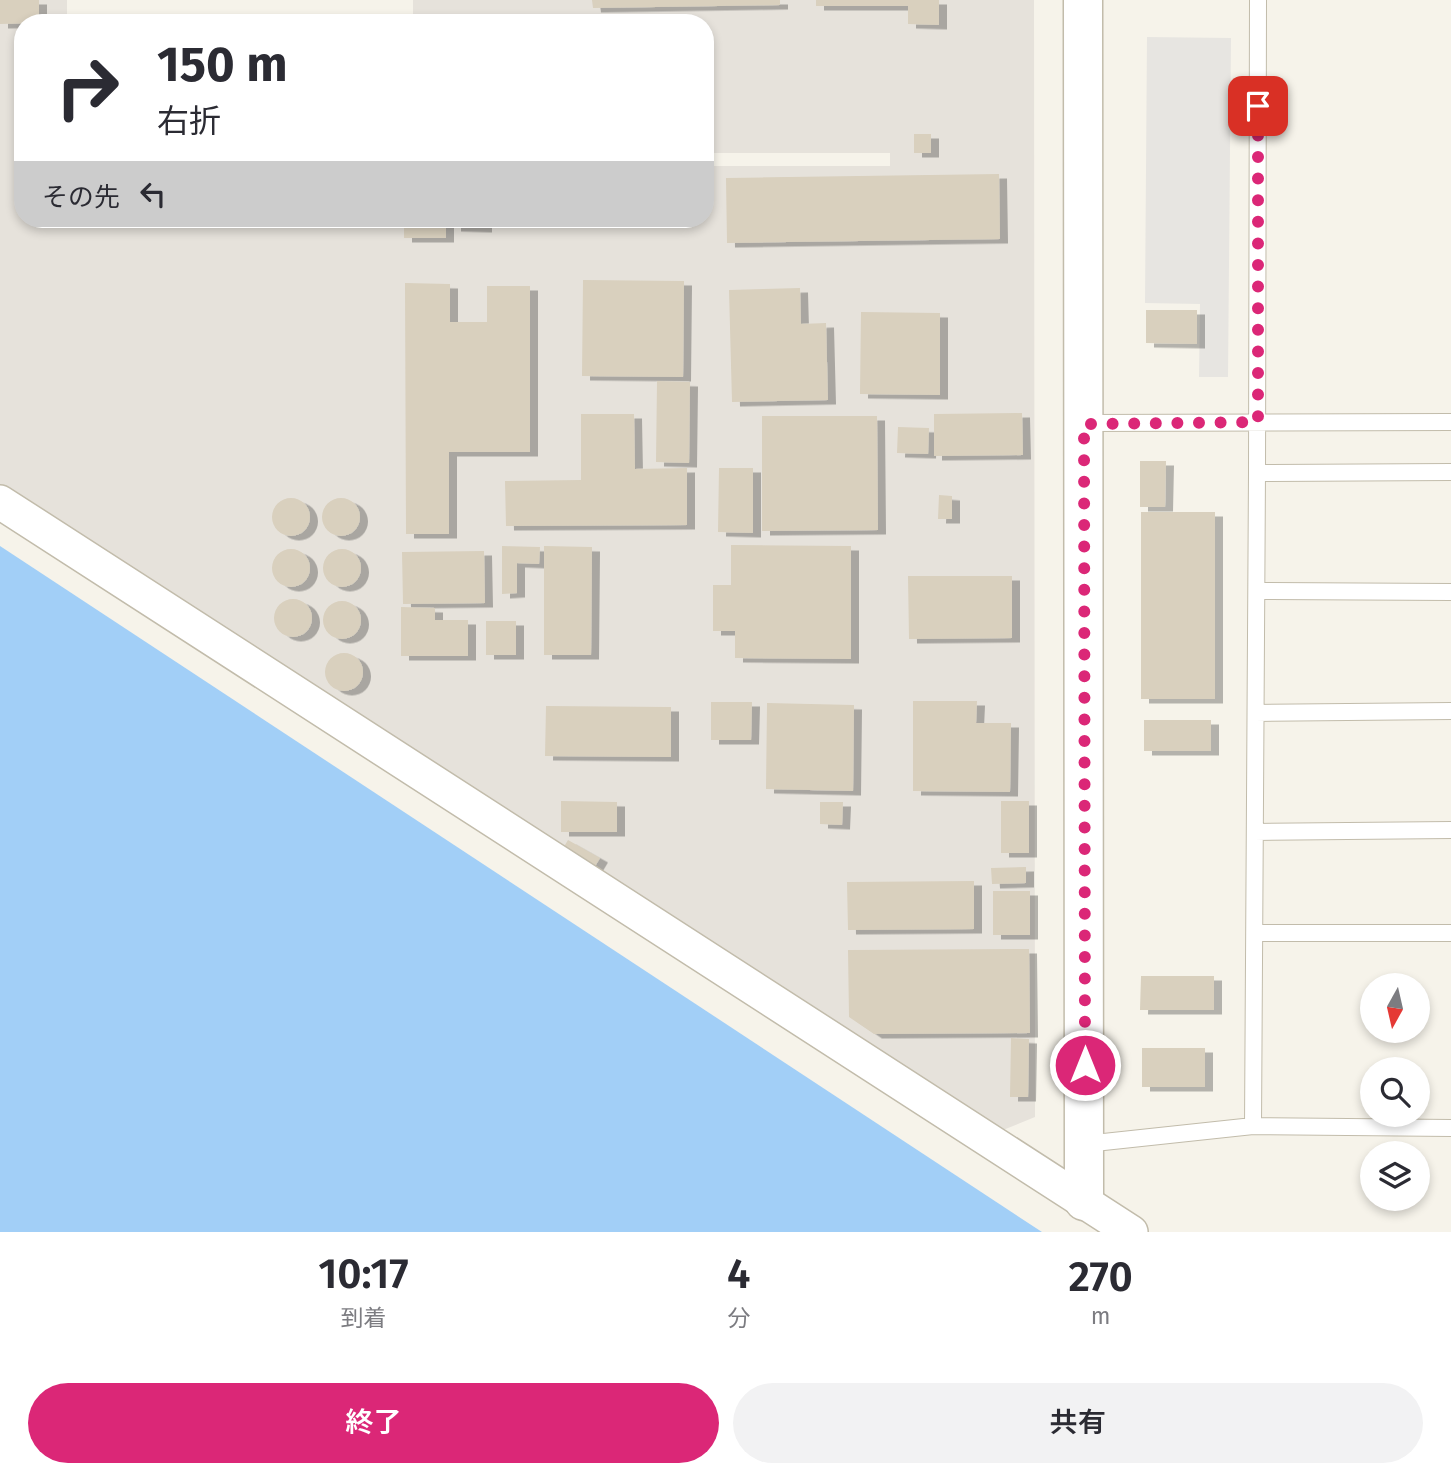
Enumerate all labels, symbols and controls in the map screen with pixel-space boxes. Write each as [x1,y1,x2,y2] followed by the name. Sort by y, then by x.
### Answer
[157,35,288,94] text: 150 m
[42,42,133,133] icon: right
[1228,76,1288,136] pin
[1239,87,1277,125] icon: arrive
[157,102,221,140] text: 右折
[134,175,172,213] icon: left
[42,182,120,213] text: その先
[1360,973,1430,1043] north arrow
[1360,973,1430,1211] map controls
[1048,1028,1122,1102] position arrow
[1360,1057,1430,1127] button: search
[1360,1141,1430,1211] button: layers
[318,1249,409,1299] text: 10:17
[727,1249,750,1299] text: 4
[1068,1252,1133,1302] text: 270
[1091,1302,1111,1330] text: m
[340,1304,386,1332] text: 到着
[727,1304,750,1332] text: 分
[28,1383,719,1463] button: 終了
[733,1383,1423,1463] button: 共有

